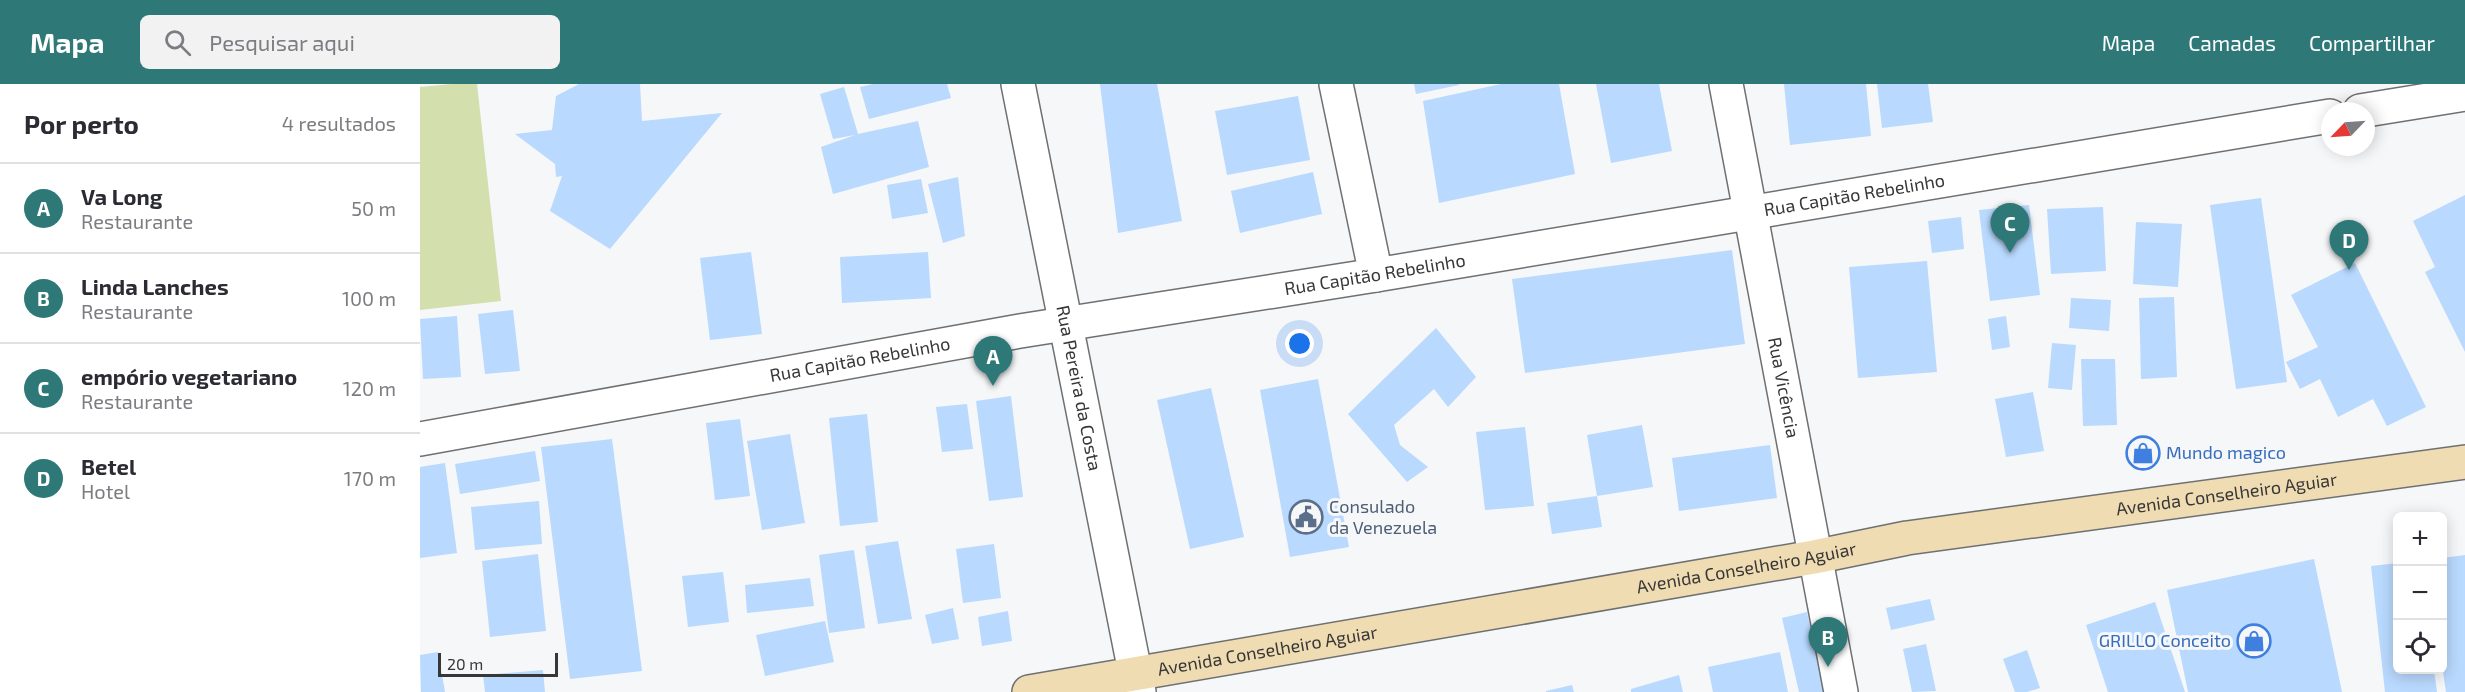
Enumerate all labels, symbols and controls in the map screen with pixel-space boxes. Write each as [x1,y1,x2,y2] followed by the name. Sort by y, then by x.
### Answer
[140,15,560,69] search box
[30,25,104,59] text: Mapa
[161,26,194,59] icon: search
[209,29,355,55] text: Pesquisar aqui
[2102,30,2155,55] text: Mapa
[2188,30,2276,55] text: Camadas
[2309,30,2435,55] text: Compartilhar
[2321,102,2375,156] north arrow
[24,108,139,139] text: Por perto
[282,111,396,135] text: 4 resultados
[1762,168,1946,220] street label: Rua Capitão Rebelinho
[81,183,163,209] text: Va Long
[37,196,50,220] text: A
[351,196,396,220] text: 50 m
[1990,204,2030,253] pin: C
[81,209,193,233] text: Restaurante
[2330,220,2368,270] pin: D
[1283,248,1467,299] street label: Rua Capitão Rebelinho
[81,273,229,299] text: Linda Lanches
[37,286,50,310] text: B
[342,286,396,310] text: 100 m
[81,299,193,323] text: Restaurante
[1052,303,1107,473] street label: Rua Pereira da Costa
[1285,329,1314,358] your location
[768,332,952,386] street label: Rua Capitão Rebelinho
[1764,335,1805,440] street label: Rua Vicência
[974,336,1012,386] pin: A
[81,363,297,389] text: empório vegetariano
[38,376,49,400] text: C
[343,376,396,400] text: 120 m
[81,389,193,413] text: Restaurante
[2125,435,2161,471] shop icon: Mundo magico
[2166,441,2286,463] place label: Mundo magico
[81,453,136,479] text: Betel
[37,466,50,490] text: D
[344,466,396,490] text: 170 m
[2115,468,2338,519] street label: Avenida Conselheiro Aguiar
[81,479,130,503] text: Hotel
[1329,495,1437,538] place label: Consulado da Venezuela
[1288,499,1324,535] public building icon: Consulado da Venezuela
[2393,512,2447,674] map controls
[2393,512,2447,566] button: +
[1635,537,1858,597] street label: Avenida Conselheiro Aguiar
[2393,566,2447,620] button: −
[1808,618,1848,667] pin: B
[1156,620,1379,680] street label: Avenida Conselheiro Aguiar
[2393,620,2447,674] button: locate
[2236,623,2272,659] shop icon: GRILLO Conceito
[2099,629,2231,651] place label: GRILLO Conceito
[438,650,558,678] scale bar
[447,654,483,673] text: 20 m

